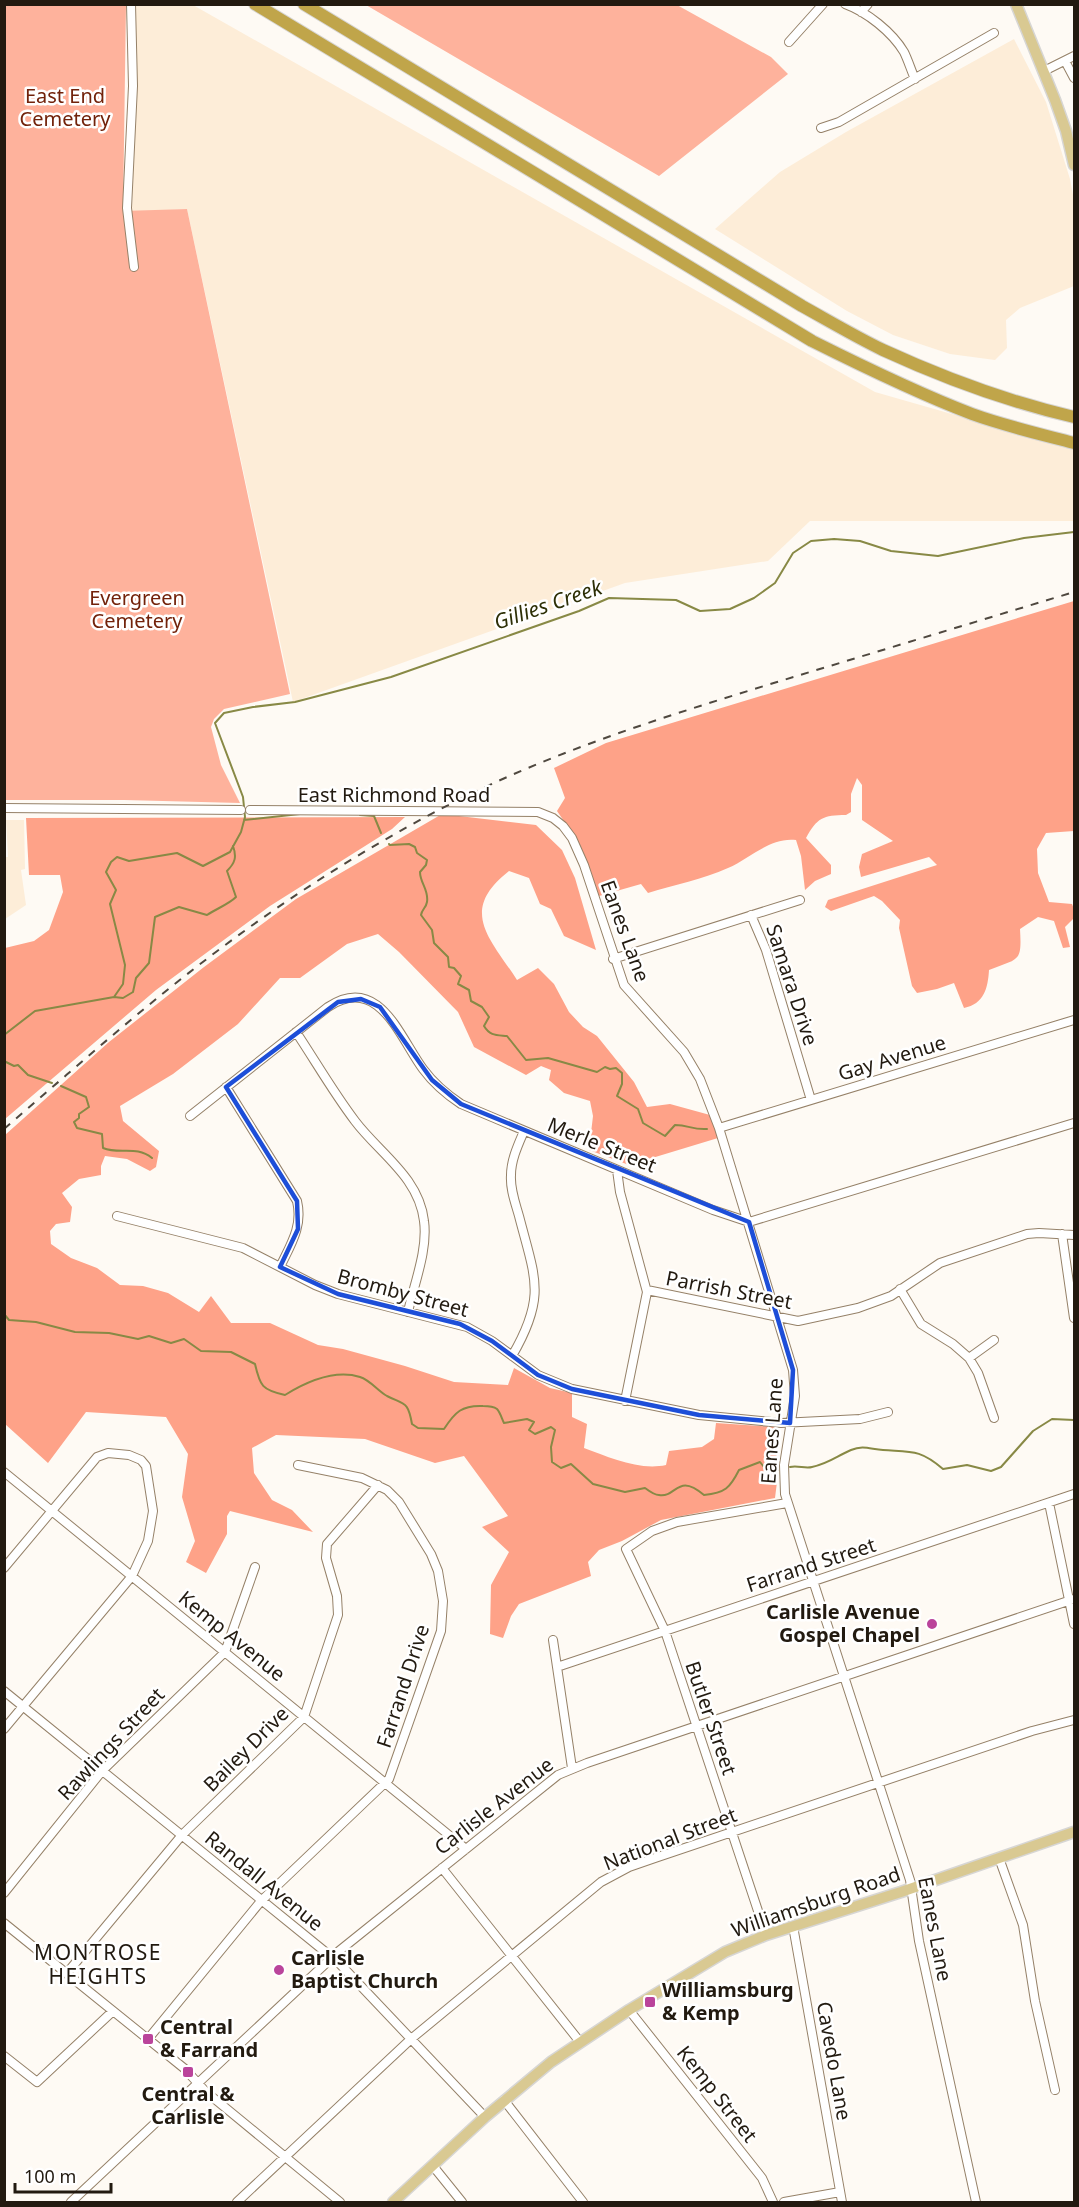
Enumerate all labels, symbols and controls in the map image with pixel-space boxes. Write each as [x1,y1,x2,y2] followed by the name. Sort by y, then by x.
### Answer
[20,82,111,132] park label: East End Cemetery
[490,572,607,636] water label: Gillies Creek
[89,584,185,634] park label: Evergreen Cemetery
[298,781,490,808] street label: East Richmond Road
[595,876,656,985] street label: Eanes Lane
[760,921,825,1049] street label: Samara Drive
[835,1028,949,1087] street label: Gay Avenue
[544,1110,661,1179] street label: Merle Street
[335,1262,472,1323] street label: Bromby Street
[664,1264,794,1315] street label: Parrish Street
[754,1377,789,1485] street label: Eanes Lane
[743,1531,879,1598] street label: Farrand Street
[173,1584,291,1687] street label: Kemp Avenue
[766,1598,920,1648] place label: Carlisle Avenue Gospel Chapel
[925,1617,939,1631] marker: Carlisle Avenue Gospel Chapel
[370,1621,435,1751] street label: Farrand Drive
[679,1658,743,1778] street label: Butler Street
[51,1681,170,1806] street label: Rawlings Street
[197,1700,294,1797] street label: Bailey Drive
[429,1751,559,1861] street label: Carlisle Avenue
[599,1801,740,1876] street label: National Street
[199,1824,329,1937] street label: Randall Avenue
[728,1860,904,1943] street label: Williamsburg Road
[912,1874,959,1984] street label: Eanes Lane
[34,1938,162,1990] district label: MONTROSE HEIGHTS
[291,1944,438,1994] place label: Carlisle Baptist Church
[272,1963,286,1977] marker: Carlisle Baptist Church
[662,1976,794,2026] place label: Williamsburg & Kemp
[643,1995,657,2009] marker: Williamsburg & Kemp
[811,1999,858,2122] street label: Cavedo Lane
[160,2013,258,2063] place label: Central & Farrand
[141,2032,155,2046] marker: Central & Farrand
[671,2040,764,2148] street label: Kemp Street
[181,2065,195,2079] marker: Central & Carlisle
[141,2080,235,2130] place label: Central & Carlisle
[15,2156,111,2194] scale bar
[24,2164,76,2188] text: 100 m

